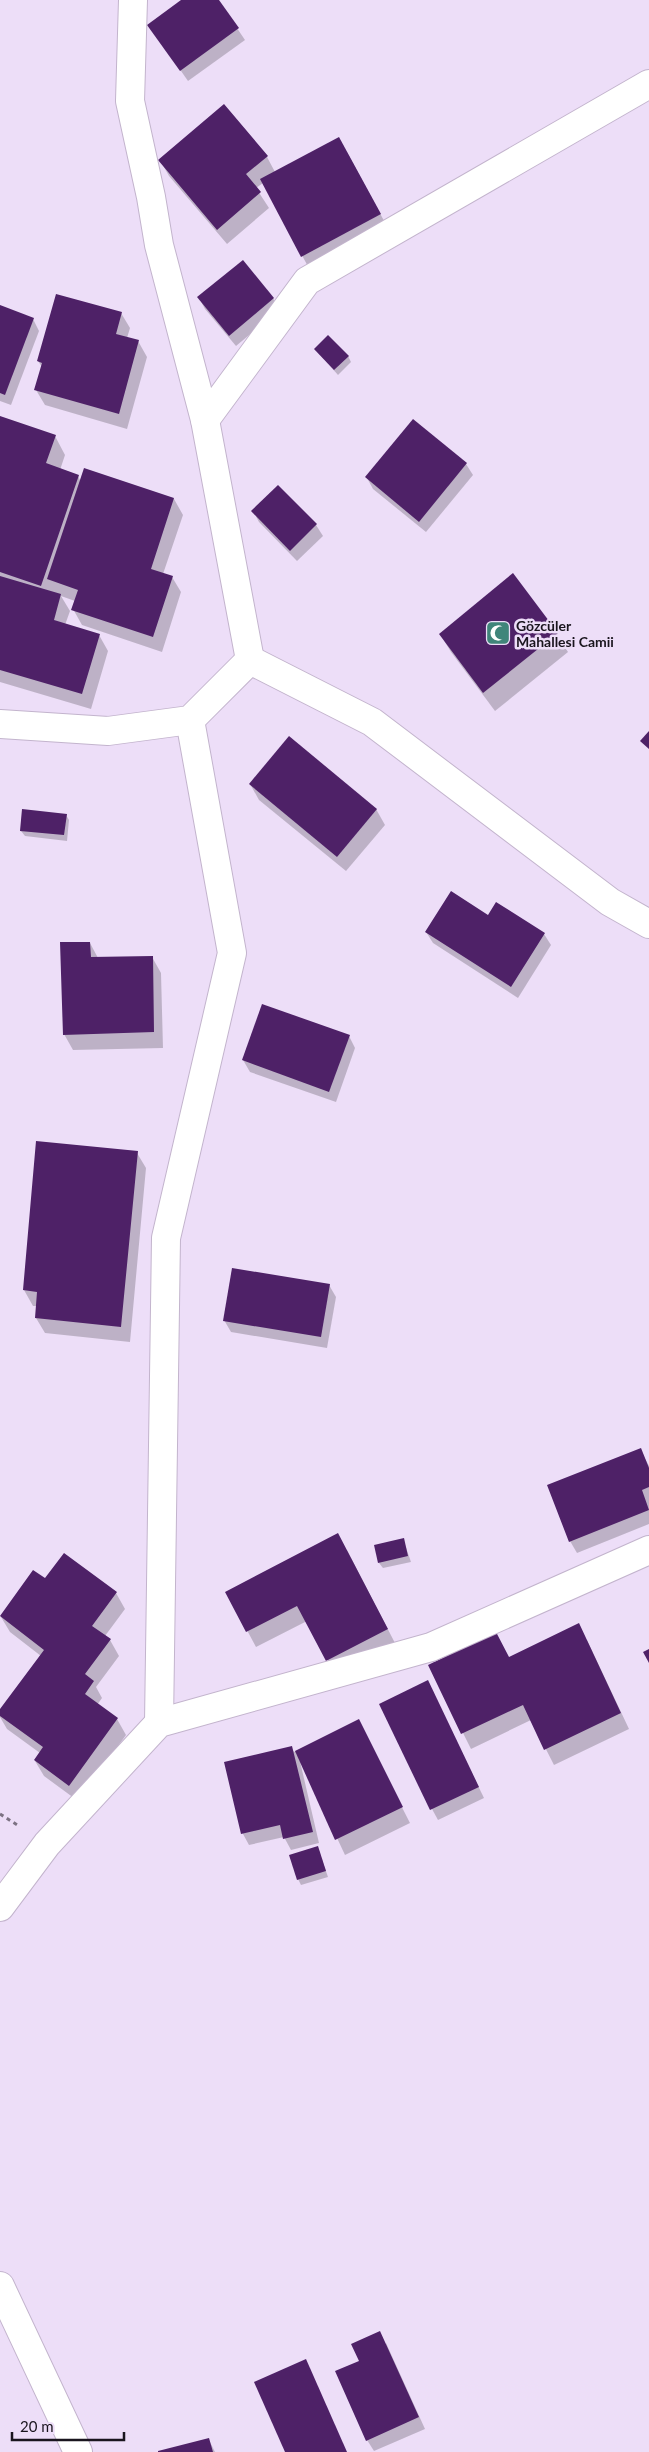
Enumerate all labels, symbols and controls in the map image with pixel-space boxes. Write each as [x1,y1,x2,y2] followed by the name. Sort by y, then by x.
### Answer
[516,617,614,650] place label: Gözcüler Mahallesi Camii
[485,620,511,646] mosque icon: Gözcüler Mahallesi Camii
[12,2410,125,2442] scale bar
[20,2417,54,2435] text: 20 m

